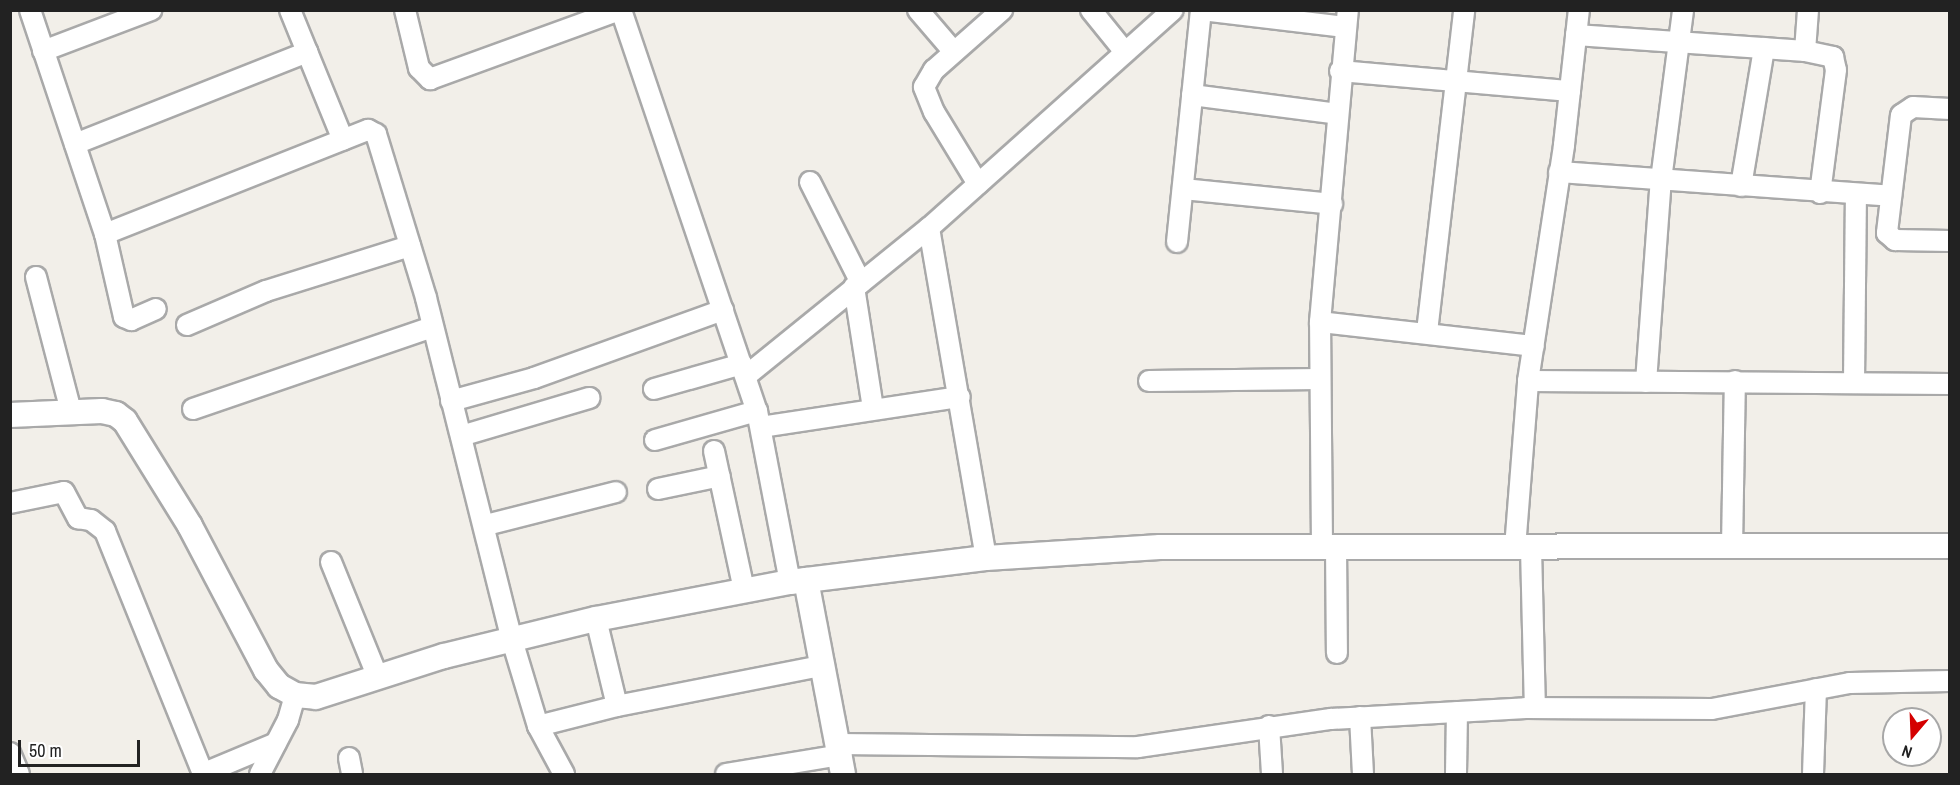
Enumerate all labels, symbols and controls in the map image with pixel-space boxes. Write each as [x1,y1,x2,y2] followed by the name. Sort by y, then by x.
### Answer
[1882,707,1942,767] north arrow
[21,728,142,766] scale bar
[29,738,62,763] text: 50 m
[1899,740,1915,764] text: N

